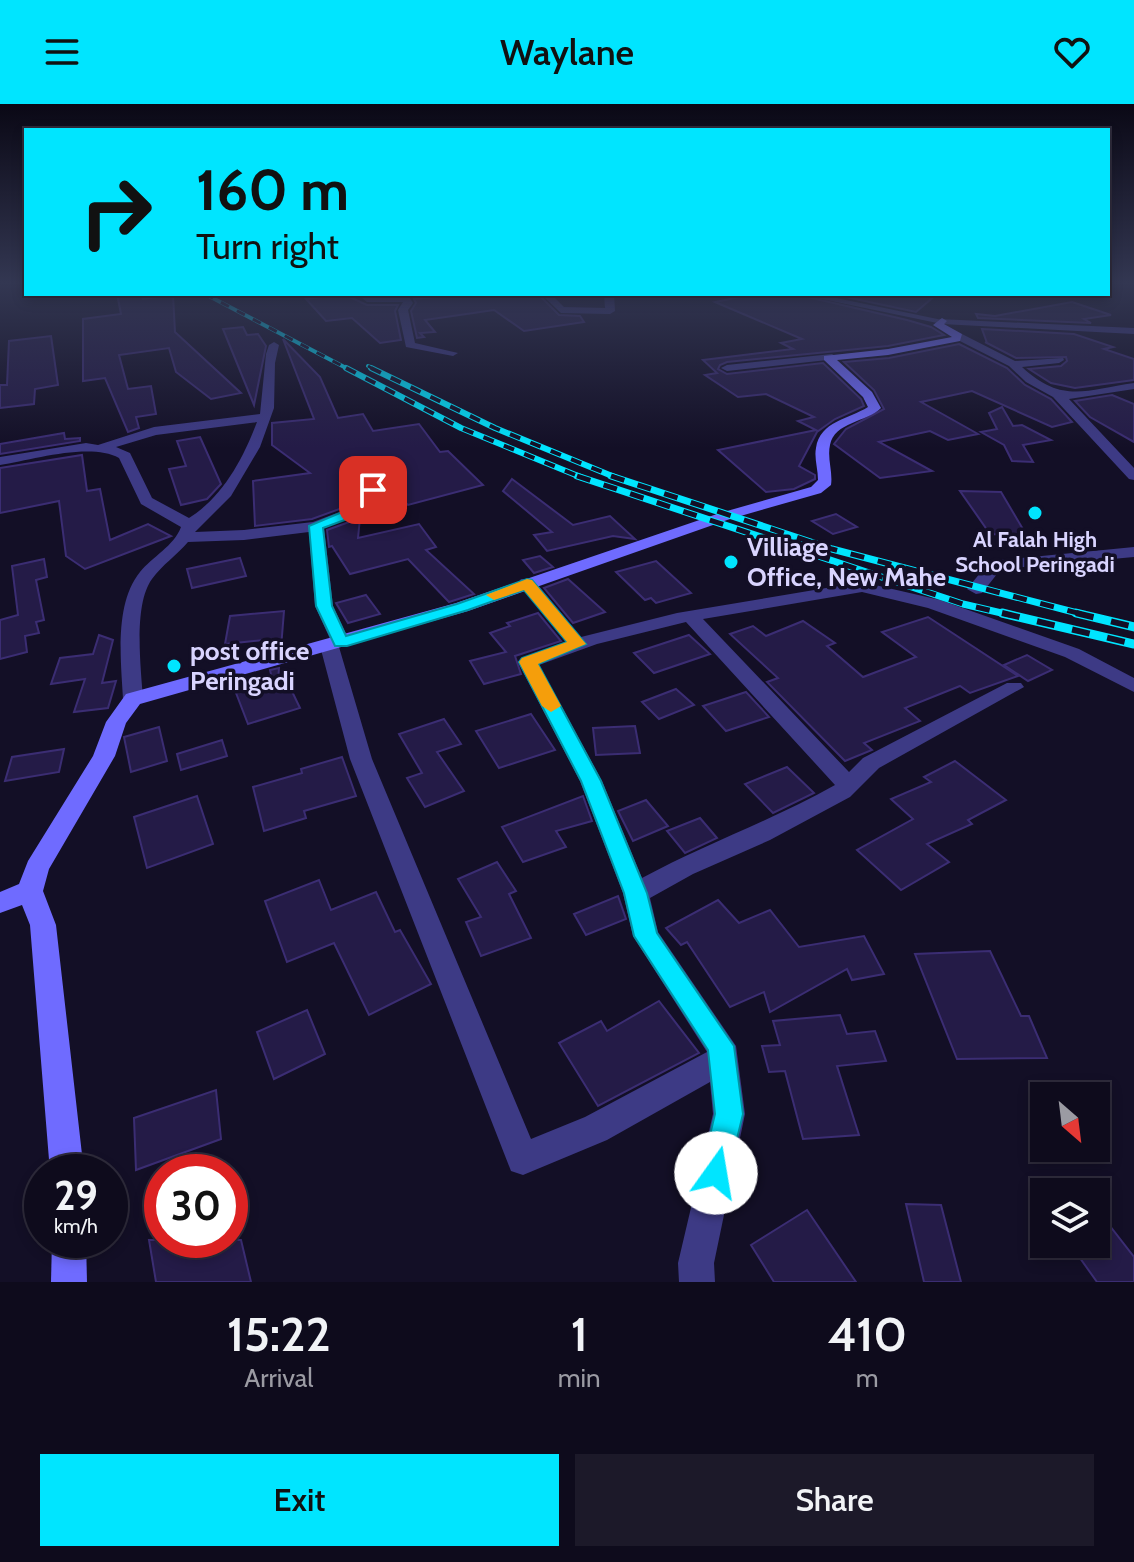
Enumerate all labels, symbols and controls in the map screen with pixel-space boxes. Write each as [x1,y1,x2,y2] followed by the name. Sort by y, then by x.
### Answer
[40,30,84,74] icon: menu
[500,30,634,74] text: Waylane
[1050,30,1094,74] icon: heart
[196,156,349,224] text: 160 m
[64,160,168,264] icon: right
[196,224,339,268] text: Turn right
[339,456,407,524] pin
[351,468,395,512] icon: arrive
[1026,504,1044,522] marker: Al Falah High School Peringadi
[955,526,1115,578] place label: Al Falah High School Peringadi
[747,531,946,593] place label: Villiage Office, New Mahe
[722,553,740,571] marker: Villiage Office, New Mahe
[190,635,310,697] place label: post office Peringadi
[165,657,183,675] marker: post office Peringadi
[1030,1082,1110,1162] north arrow
[1030,1082,1110,1258] map controls
[674,1131,758,1215] position arrow
[144,1154,248,1258] speed limit sign: 30
[54,1171,98,1220] text: 29
[1030,1178,1110,1258] button: layers
[54,1214,98,1238] text: km/h
[227,1305,331,1363] text: 15:22
[571,1305,588,1363] text: 1
[828,1305,907,1363] text: 410
[244,1362,313,1394] text: Arrival
[558,1362,601,1394] text: min
[856,1362,879,1394] text: m
[40,1454,559,1546] button: Exit
[575,1454,1094,1546] button: Share

